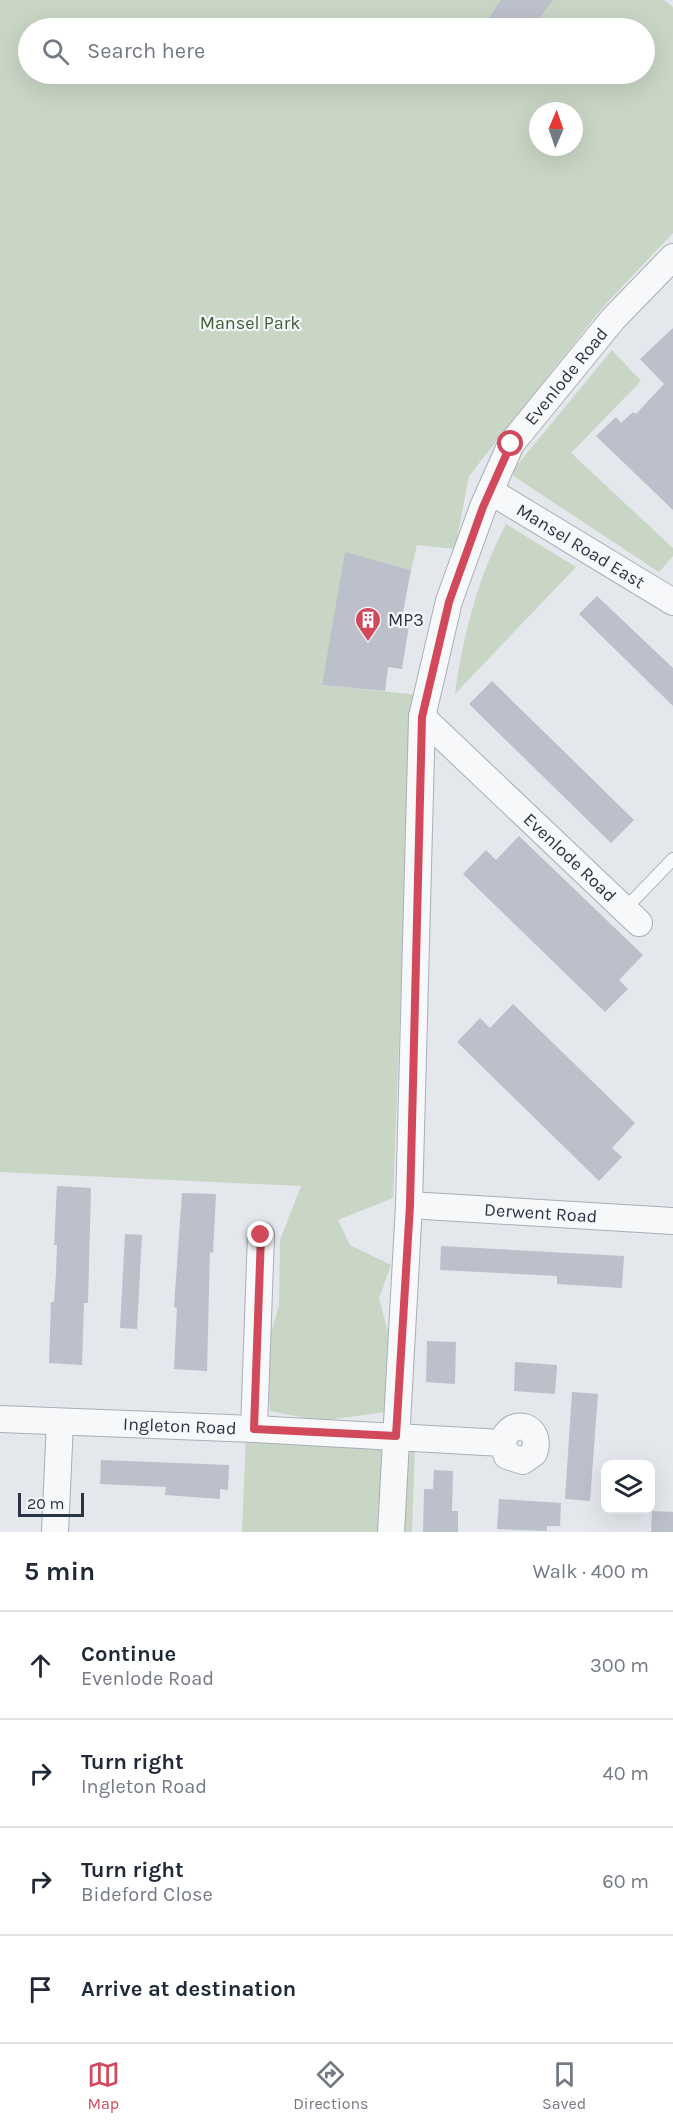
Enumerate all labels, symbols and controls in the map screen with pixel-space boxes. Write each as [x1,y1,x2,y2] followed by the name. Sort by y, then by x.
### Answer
[18,18,655,84] search box
[39,35,72,68] icon: search
[87,38,205,64] text: Search here
[529,102,583,156] north arrow
[200,312,300,334] park label: Mansel Park
[520,323,613,430] street label: Evenlode Road
[497,430,523,456] route start
[512,499,649,593] street label: Mansel Road East
[353,605,383,643] building icon: MP3
[388,609,424,631] place label: MP3
[519,808,621,907] street label: Evenlode Road
[484,1199,598,1227] street label: Derwent Road
[247,1221,273,1247] route end
[123,1413,237,1439] street label: Ingleton Road
[601,1460,655,1514] map controls
[601,1460,655,1514] button: layers
[18,1490,84,1518] scale bar
[27,1494,65,1513] text: 20 m
[24,1556,95,1587] text: 5 min
[532,1560,649,1583] text: Walk · 400 m
[81,1641,176,1667] text: Continue
[24,1649,57,1682] icon: ahead
[590,1654,649,1677] text: 300 m
[81,1667,214,1690] text: Evenlode Road
[81,1749,184,1775] text: Turn right
[24,1757,57,1790] icon: right
[603,1762,649,1785] text: 40 m
[81,1775,207,1798] text: Ingleton Road
[81,1857,184,1883] text: Turn right
[24,1865,57,1898] icon: right
[602,1870,649,1893] text: 60 m
[81,1883,213,1906] text: Bideford Close
[24,1973,57,2006] icon: arrive
[81,1976,296,2002] text: Arrive at destination
[87,2058,120,2113] tab: Map
[293,2058,368,2113] tab: Directions
[542,2058,586,2113] tab: Saved

